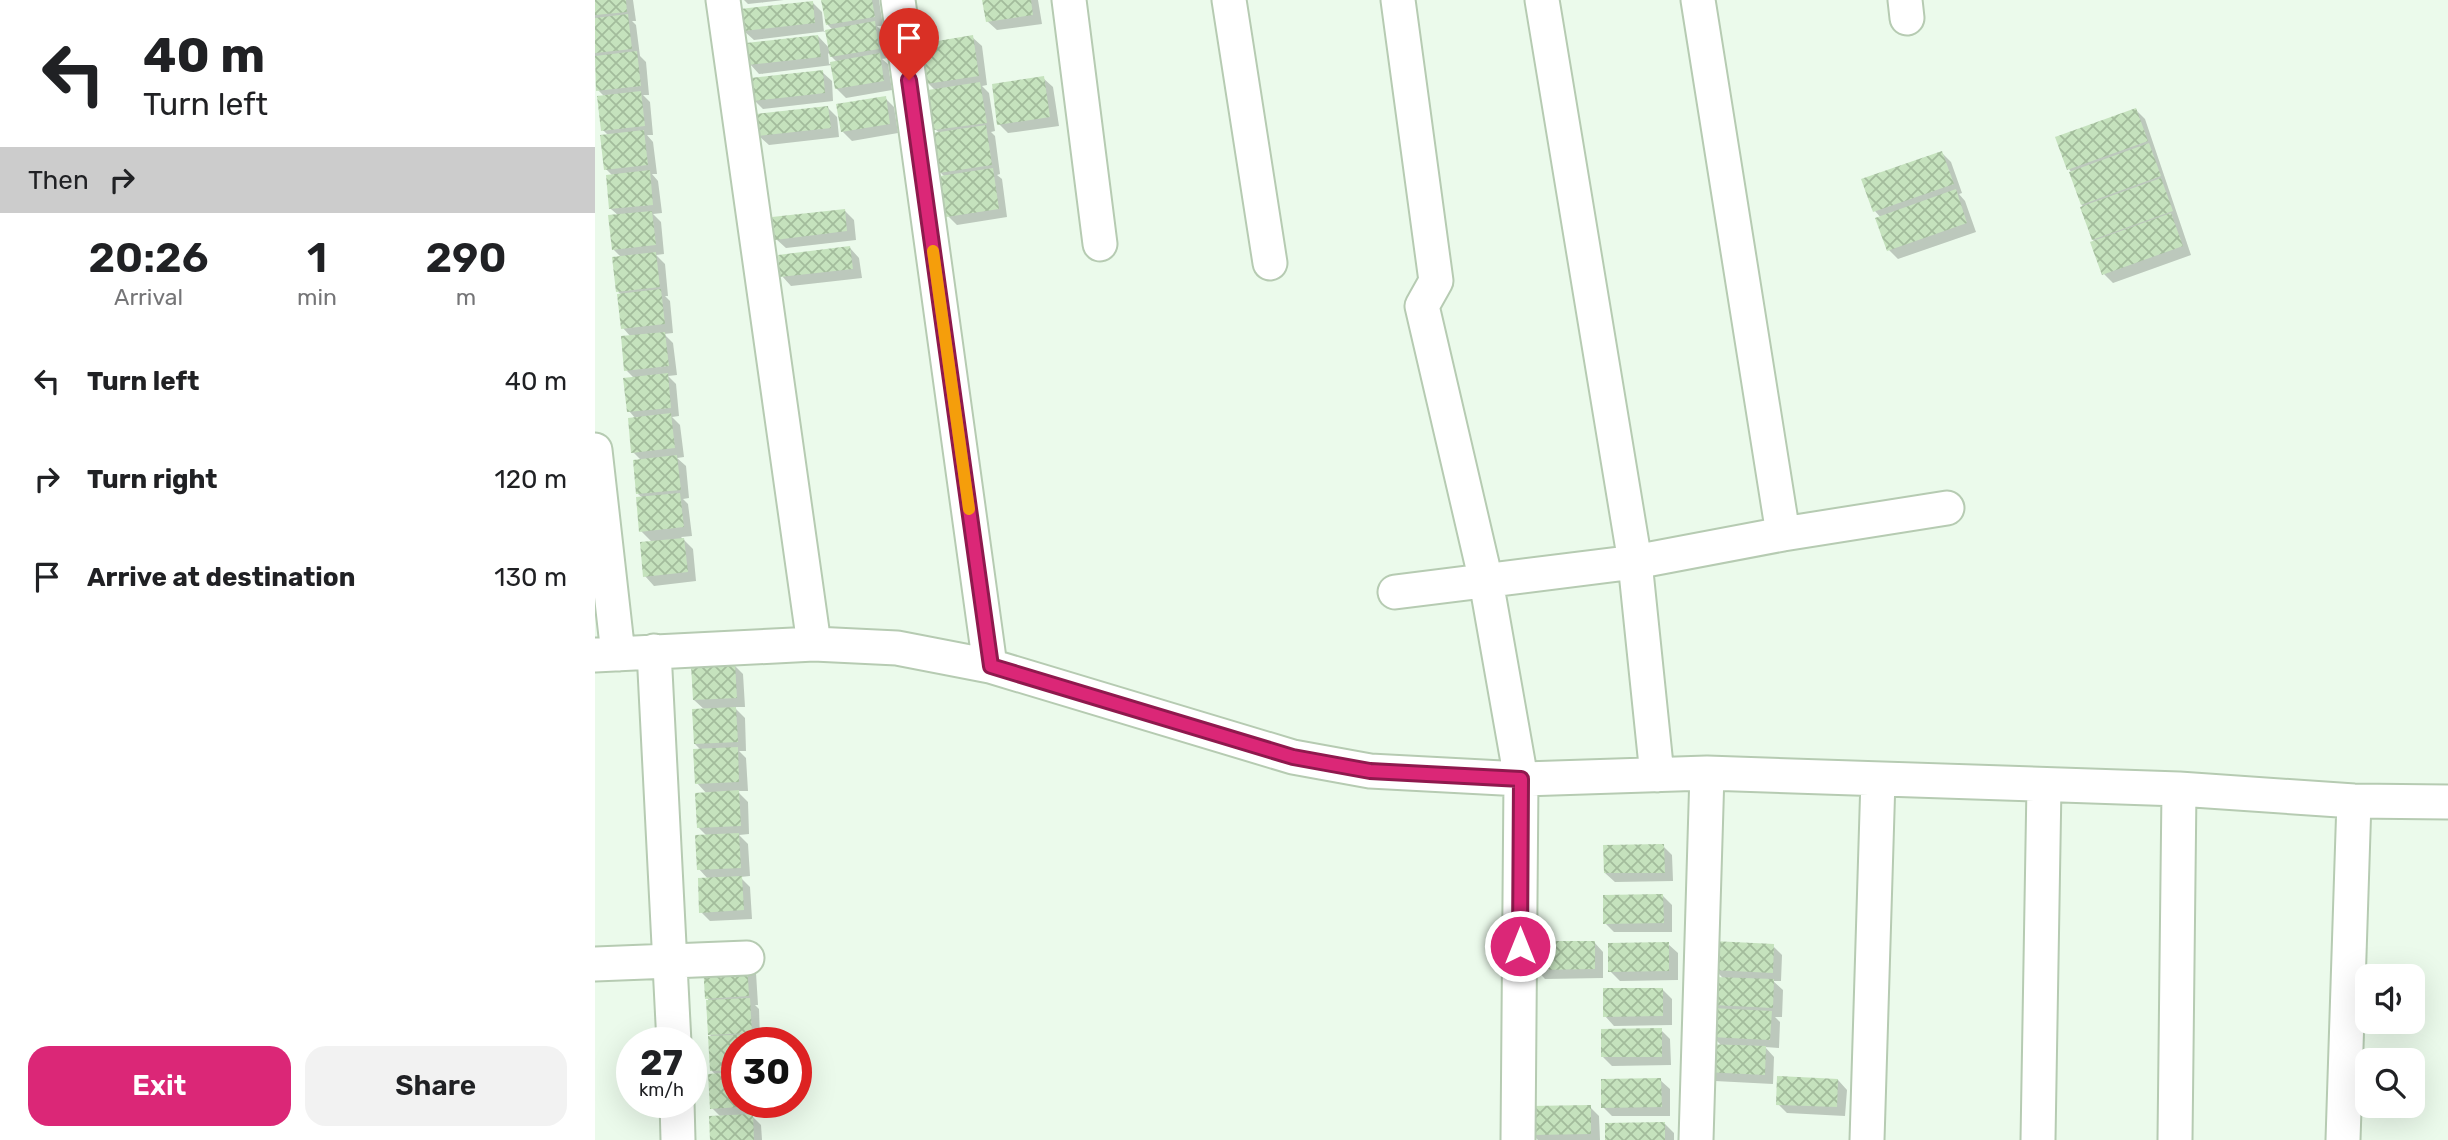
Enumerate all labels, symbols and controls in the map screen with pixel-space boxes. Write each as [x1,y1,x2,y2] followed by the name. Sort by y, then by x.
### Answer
[879,8,939,80] pin
[890,19,928,57] icon: arrive
[143,26,265,84] text: 40 m
[28,28,119,119] icon: left
[143,85,268,123] text: Turn left
[103,161,141,199] icon: right
[28,165,89,196] text: Then
[88,233,208,283] text: 20:26
[307,233,327,283] text: 1
[425,233,507,283] text: 290
[114,283,183,311] text: Arrival
[297,283,337,311] text: min
[456,283,476,311] text: m
[28,362,66,400] icon: left
[87,366,199,397] text: Turn left
[505,366,567,397] text: 40 m
[28,460,66,498] icon: right
[87,464,217,495] text: Turn right
[495,464,567,495] text: 120 m
[28,558,66,596] icon: arrive
[87,562,355,593] text: Arrive at destination
[494,562,567,593] text: 130 m
[1483,909,1557,983] position arrow
[2355,964,2425,1118] map controls
[2355,964,2425,1034] button: sound
[721,1027,812,1118] speed limit sign: 30
[640,1042,683,1084] text: 27
[28,1046,291,1126] button: Exit
[305,1046,567,1126] button: Share
[2355,1048,2425,1118] button: search
[639,1079,684,1101] text: km/h

